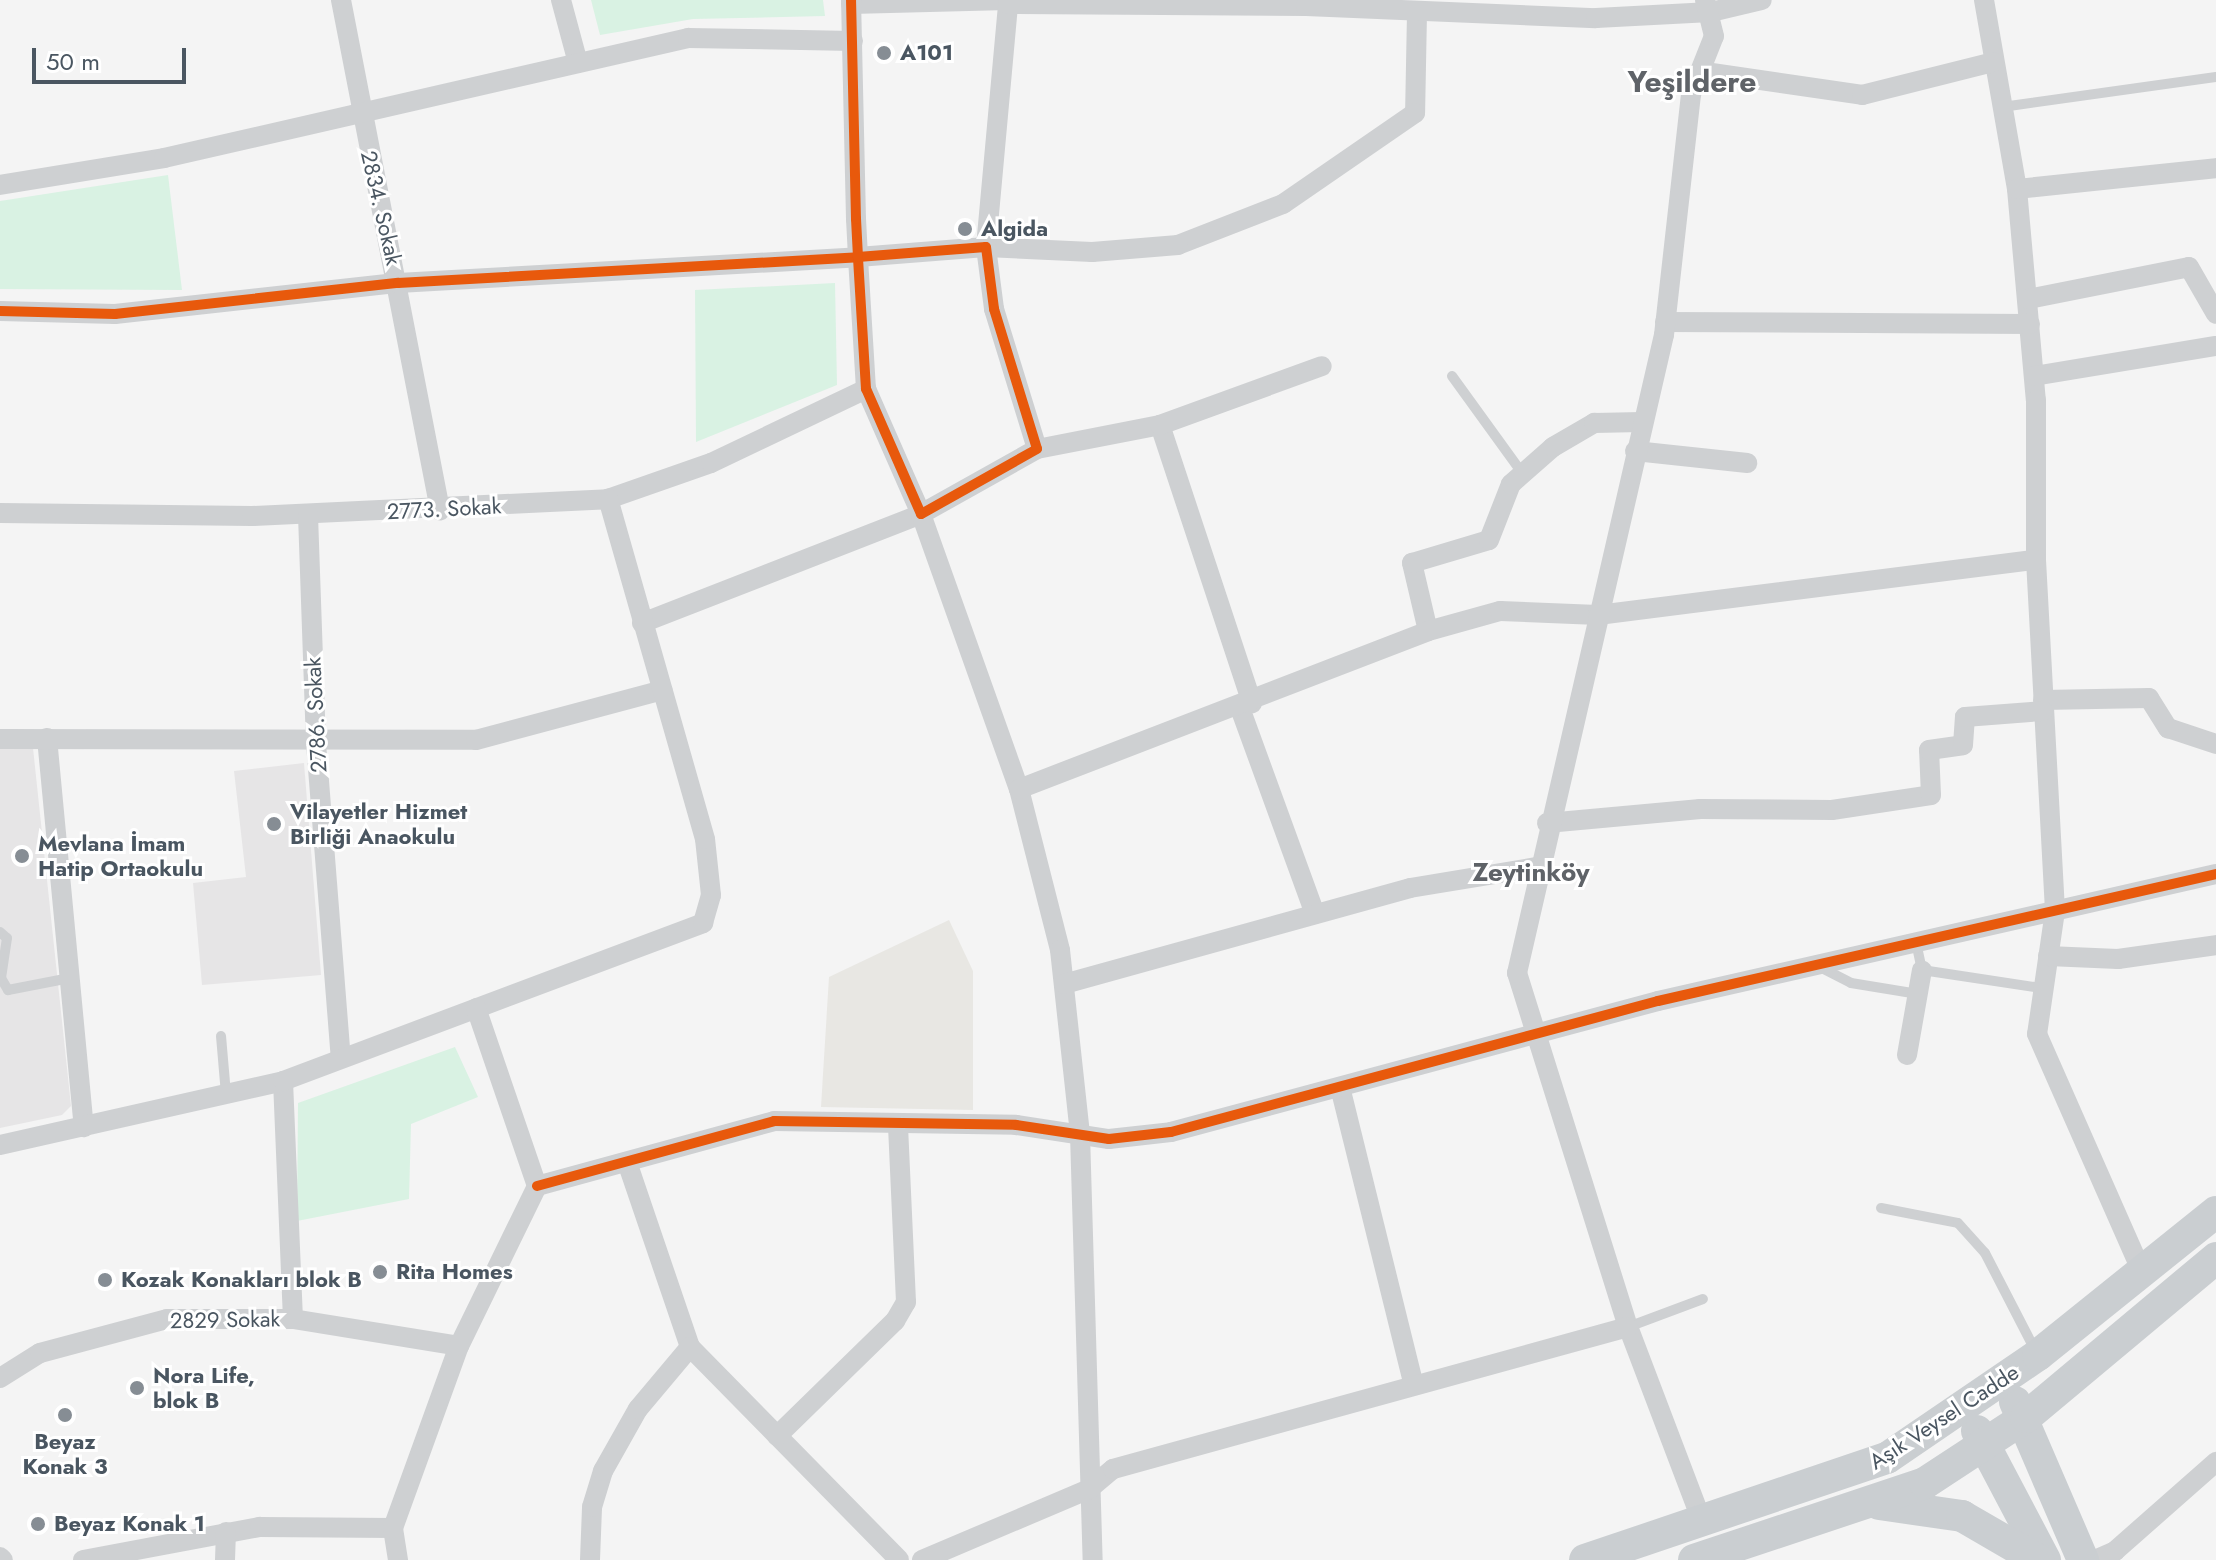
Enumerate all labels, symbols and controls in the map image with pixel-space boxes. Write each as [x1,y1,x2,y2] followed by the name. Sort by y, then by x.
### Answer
[36,32,190,82] scale bar
[900,40,953,66] place label: A101
[46,44,100,79] text: 50 m
[875,44,893,62] marker: A101
[1628,64,1756,100] district label: Yeşildere
[355,148,407,268] street label: 2834. Sokak
[981,216,1048,242] place label: Algida
[956,220,974,238] marker: Algida
[386,493,502,525] street label: 2773. Sokak
[300,656,332,774] street label: 2786. Sokak
[290,798,467,850] place label: Vilayetler Hizmet Birliği Anaokulu
[265,815,283,833] marker: Vilayetler Hizmet Birliği Anaokulu
[38,830,203,882] place label: Mevlana İmam Hatip Ortaokulu
[13,847,31,865] marker: Mevlana İmam Hatip Ortaokulu
[1473,857,1589,889] district label: Zeytinköy
[396,1259,513,1285] place label: Rita Homes
[371,1263,389,1281] marker: Rita Homes
[121,1267,362,1293] place label: Kozak Konakları blok B
[96,1271,114,1289] marker: Kozak Konakları blok B
[170,1306,280,1334] street label: 2829 Sokak
[1864,1359,2024,1475] street label: Aşık Veysel Cadde
[153,1362,255,1414] place label: Nora Life, blok B
[128,1379,146,1397] marker: Nora Life, blok B
[56,1406,74,1424] marker: Beyaz Konak 3
[22,1428,108,1480] place label: Beyaz Konak 3
[54,1511,205,1537] place label: Beyaz Konak 1
[29,1515,47,1533] marker: Beyaz Konak 1

